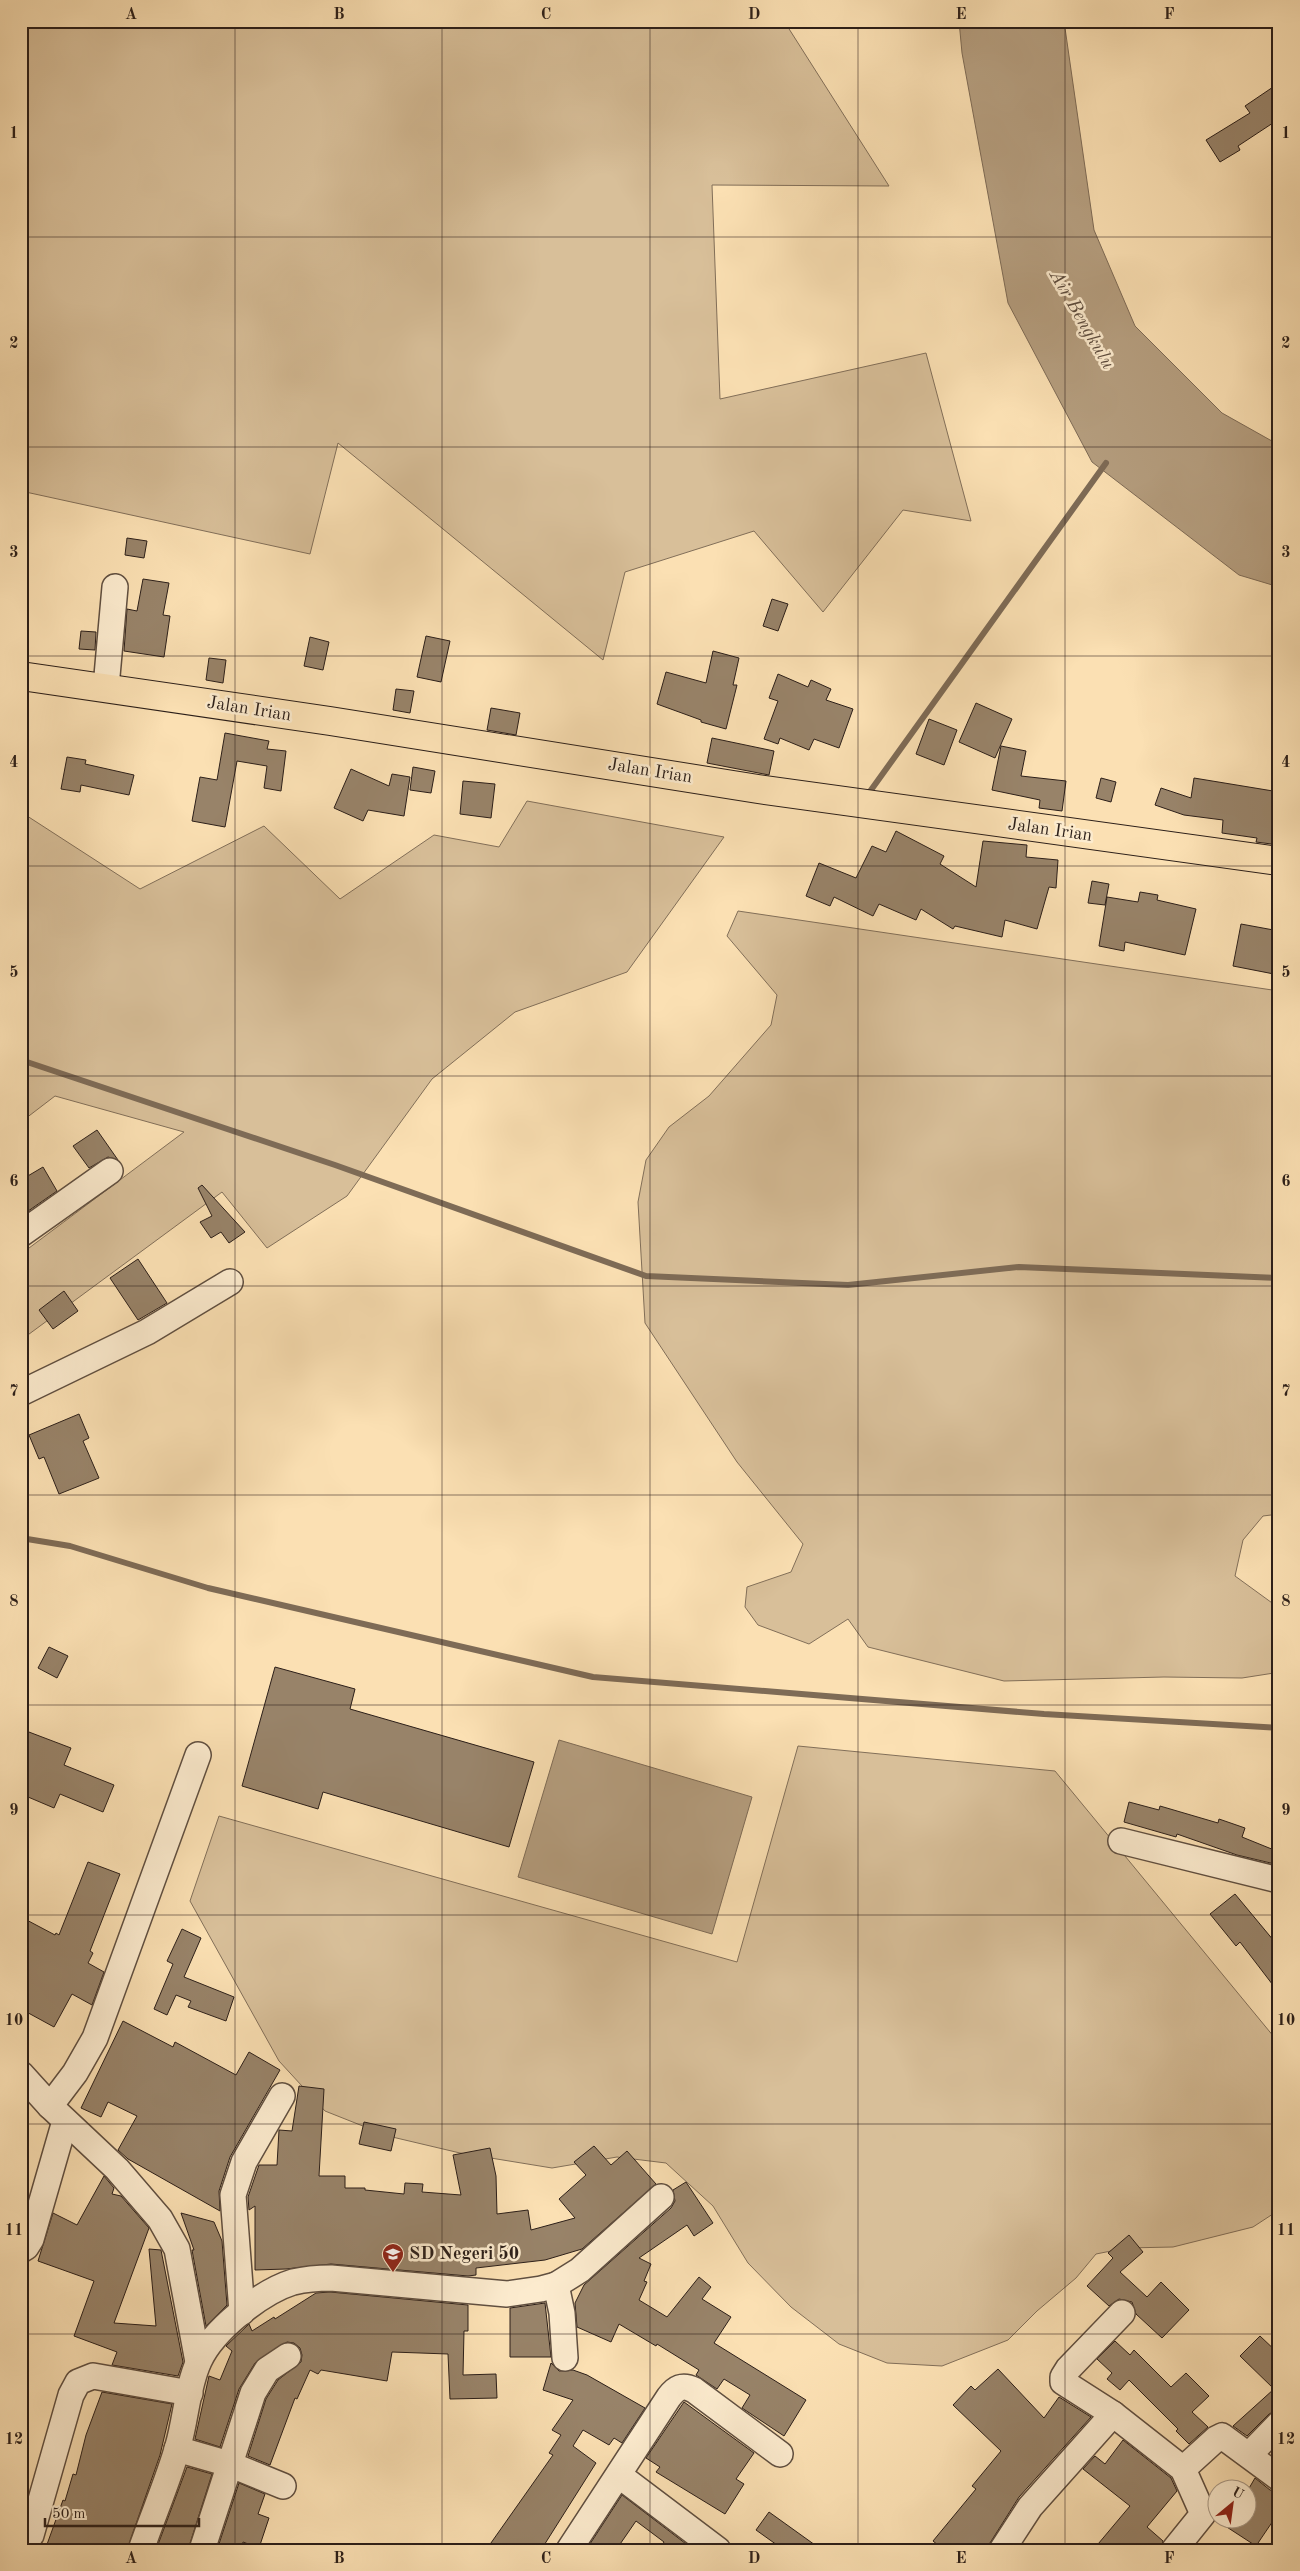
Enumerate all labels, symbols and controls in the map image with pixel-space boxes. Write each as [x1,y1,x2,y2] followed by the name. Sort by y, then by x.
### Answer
[125,7,137,23] text: A
[333,7,345,23] text: B
[541,7,551,23] text: C
[748,7,760,23] text: D
[955,7,967,23] text: E
[1164,7,1175,23] text: F
[9,126,19,142] text: 1
[1281,126,1291,142] text: 1
[1044,266,1117,373] water label: Air Bengkulu
[9,336,19,352] text: 2
[1281,336,1291,352] text: 2
[9,545,19,561] text: 3
[1281,545,1291,561] text: 3
[206,693,293,725] street label: Jalan Irian
[9,755,19,771] text: 4
[607,755,694,787] street label: Jalan Irian
[1281,755,1291,771] text: 4
[1007,815,1094,845] street label: Jalan Irian
[9,965,19,981] text: 5
[1281,965,1291,981] text: 5
[9,1174,19,1190] text: 6
[1281,1174,1291,1190] text: 6
[9,1384,19,1400] text: 7
[1281,1384,1291,1400] text: 7
[9,1594,19,1610] text: 8
[1281,1594,1291,1610] text: 8
[9,1803,19,1819] text: 9
[1281,1803,1291,1819] text: 9
[5,2013,23,2029] text: 10
[1277,2013,1295,2029] text: 10
[5,2223,23,2239] text: 11
[1277,2223,1295,2239] text: 11
[381,2242,405,2273] school or university icon: SD Negeri 50
[409,2245,519,2263] place label: SD Negeri 50
[5,2432,23,2448] text: 12
[1277,2432,1295,2448] text: 12
[1208,2478,1258,2528] north arrow
[1230,2485,1246,2502] text: U
[45,2496,199,2528] scale bar
[52,2507,86,2522] text: 50 m
[125,2551,137,2567] text: A
[333,2551,345,2567] text: B
[541,2551,551,2567] text: C
[748,2551,760,2567] text: D
[955,2551,967,2567] text: E
[1164,2551,1175,2567] text: F

